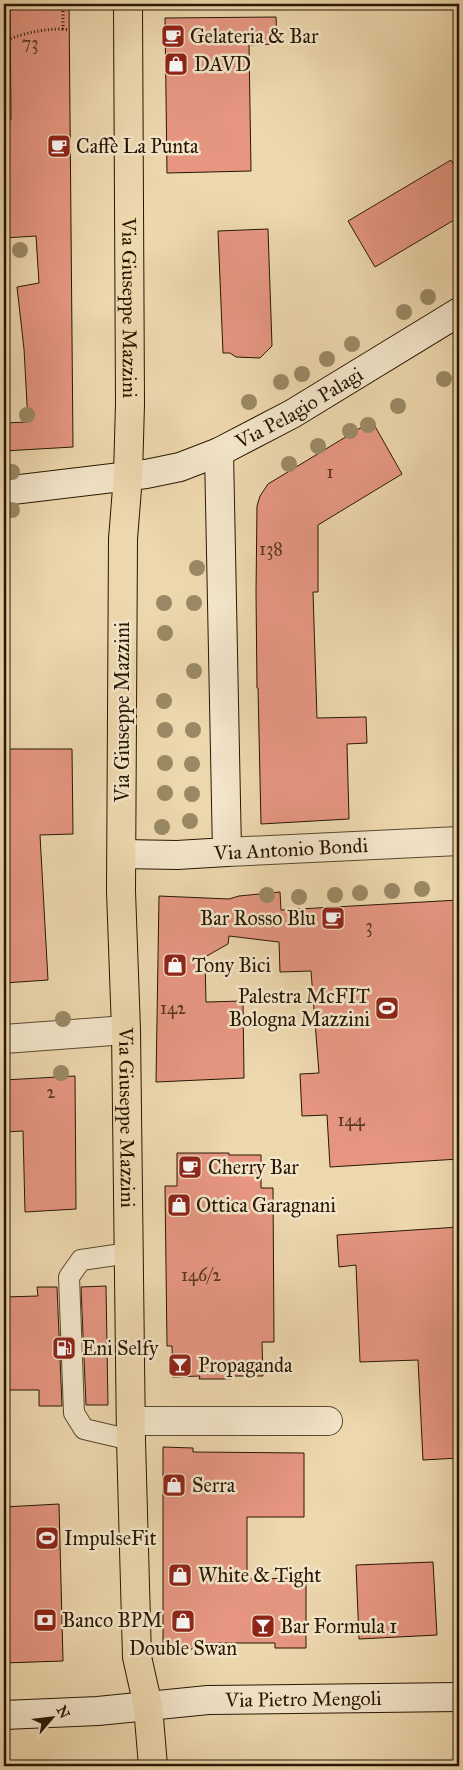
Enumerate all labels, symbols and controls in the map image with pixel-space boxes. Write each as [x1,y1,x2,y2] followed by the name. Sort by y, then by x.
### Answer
[160,23,186,49] cafe icon: Gelateria & Bar
[190,24,319,48] place label: Gelateria & Bar
[22,32,38,54] house number: 73
[163,51,189,77] shop icon: DAVD
[194,52,251,76] place label: DAVD
[46,133,72,159] cafe icon: Caffè La Punta
[76,134,199,158] place label: Caffè La Punta
[117,217,142,399] street label: Via Giuseppe Mazzini
[230,361,367,454] street label: Via Pelagio Palagi
[326,461,334,483] house number: 1
[259,538,283,560] house number: 138
[110,621,134,803] street label: Via Giuseppe Mazzini
[212,833,369,865] street label: Via Antonio Bondi
[320,905,346,931] cafe icon: Bar Rosso Blu
[200,906,316,930] place label: Bar Rosso Blu
[365,915,373,937] house number: 3
[162,952,188,978] shop icon: Tony Bici
[192,953,271,977] place label: Tony Bici
[229,984,371,1032] place label: Palestra McFIT Bologna Mazzini
[374,995,400,1021] sports icon: Palestra McFIT Bologna Mazzini
[160,997,186,1019] house number: 142
[114,1026,140,1209] street label: Via Giuseppe Mazzini
[47,1081,56,1103] house number: 2
[337,1109,366,1131] house number: 144
[177,1154,203,1180] cafe icon: Cherry Bar
[208,1155,299,1179] place label: Cherry Bar
[166,1192,192,1218] shop icon: Ottica Garagnani
[196,1193,336,1218] place label: Ottica Garagnani
[181,1264,221,1286] house number: 146/2
[51,1335,77,1361] fuel station icon: Eni Selfy
[82,1336,159,1360] place label: Eni Selfy
[167,1352,193,1378] bar icon: Propaganda
[198,1353,293,1378] place label: Propaganda
[161,1472,187,1498] shop icon: Serra
[192,1473,236,1497] place label: Serra
[34,1525,60,1551] sports icon: ImpulseFit
[64,1526,156,1550] place label: ImpulseFit
[167,1562,193,1588] shop icon: White & Tight
[198,1563,321,1588] place label: White & Tight
[32,1607,58,1633] bank icon: Banco BPM
[62,1608,162,1632] place label: Banco BPM
[170,1608,196,1634] shop icon: Double Swan
[250,1613,276,1639] bar icon: Bar Formula 1
[280,1614,397,1638] place label: Bar Formula 1
[129,1636,237,1660] place label: Double Swan
[224,1686,382,1712] street label: Via Pietro Mengoli
[28,1692,78,1742] north arrow
[53,1703,73,1721] text: N

